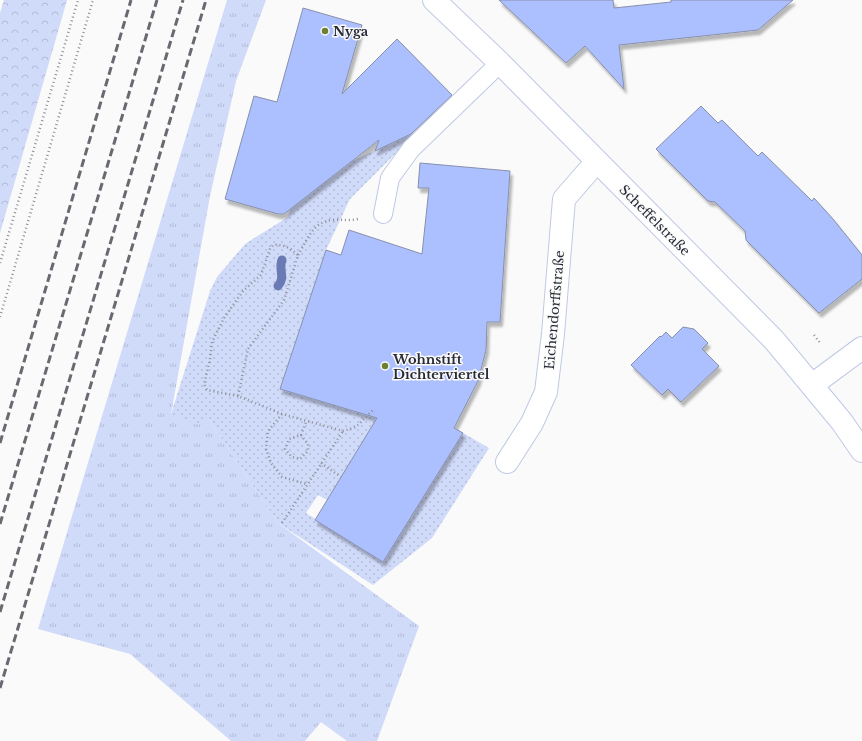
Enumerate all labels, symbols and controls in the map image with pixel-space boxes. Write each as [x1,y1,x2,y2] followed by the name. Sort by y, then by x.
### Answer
[333,23,369,40] place label: Nyga
[320,26,330,36] marker: Nyga
[616,181,694,259] street label: Scheffelstraße
[541,250,568,370] street label: Eichendorffstraße
[392,351,490,383] place label: Wohnstift Dichterviertel
[380,361,390,371] marker: Wohnstift Dichterviertel

